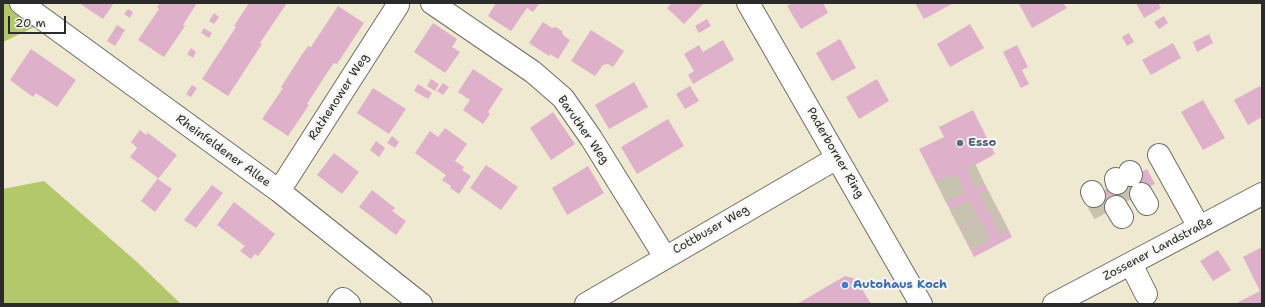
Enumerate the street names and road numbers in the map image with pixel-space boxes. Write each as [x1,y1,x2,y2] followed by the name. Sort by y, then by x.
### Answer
[306,51,372,143] street label: Rathenower Weg
[554,93,612,167] street label: Baruther Weg
[803,105,867,201] street label: Paderborner Ring
[173,112,273,190] street label: Rheinfeldener Allee
[670,202,752,258] street label: Cottbuser Weg
[1101,214,1215,284] street label: Zossener Landstraße

